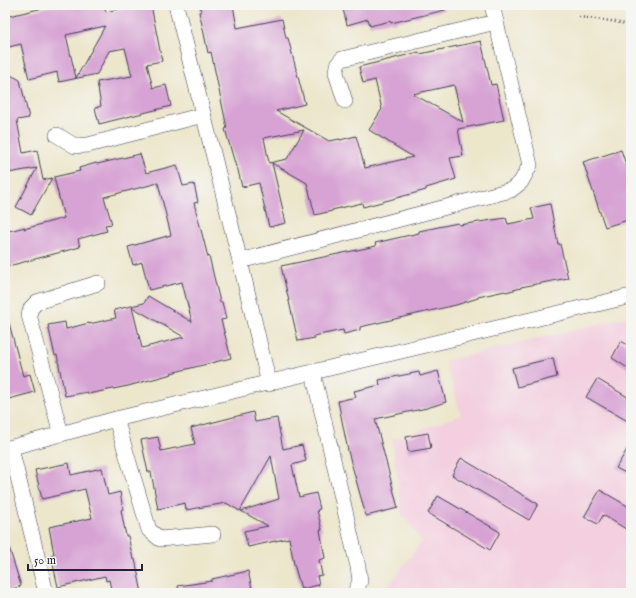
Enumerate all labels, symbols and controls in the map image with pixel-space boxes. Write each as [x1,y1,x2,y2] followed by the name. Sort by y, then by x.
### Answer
[28,546,142,572] scale bar
[34,553,56,568] text: 50 m

